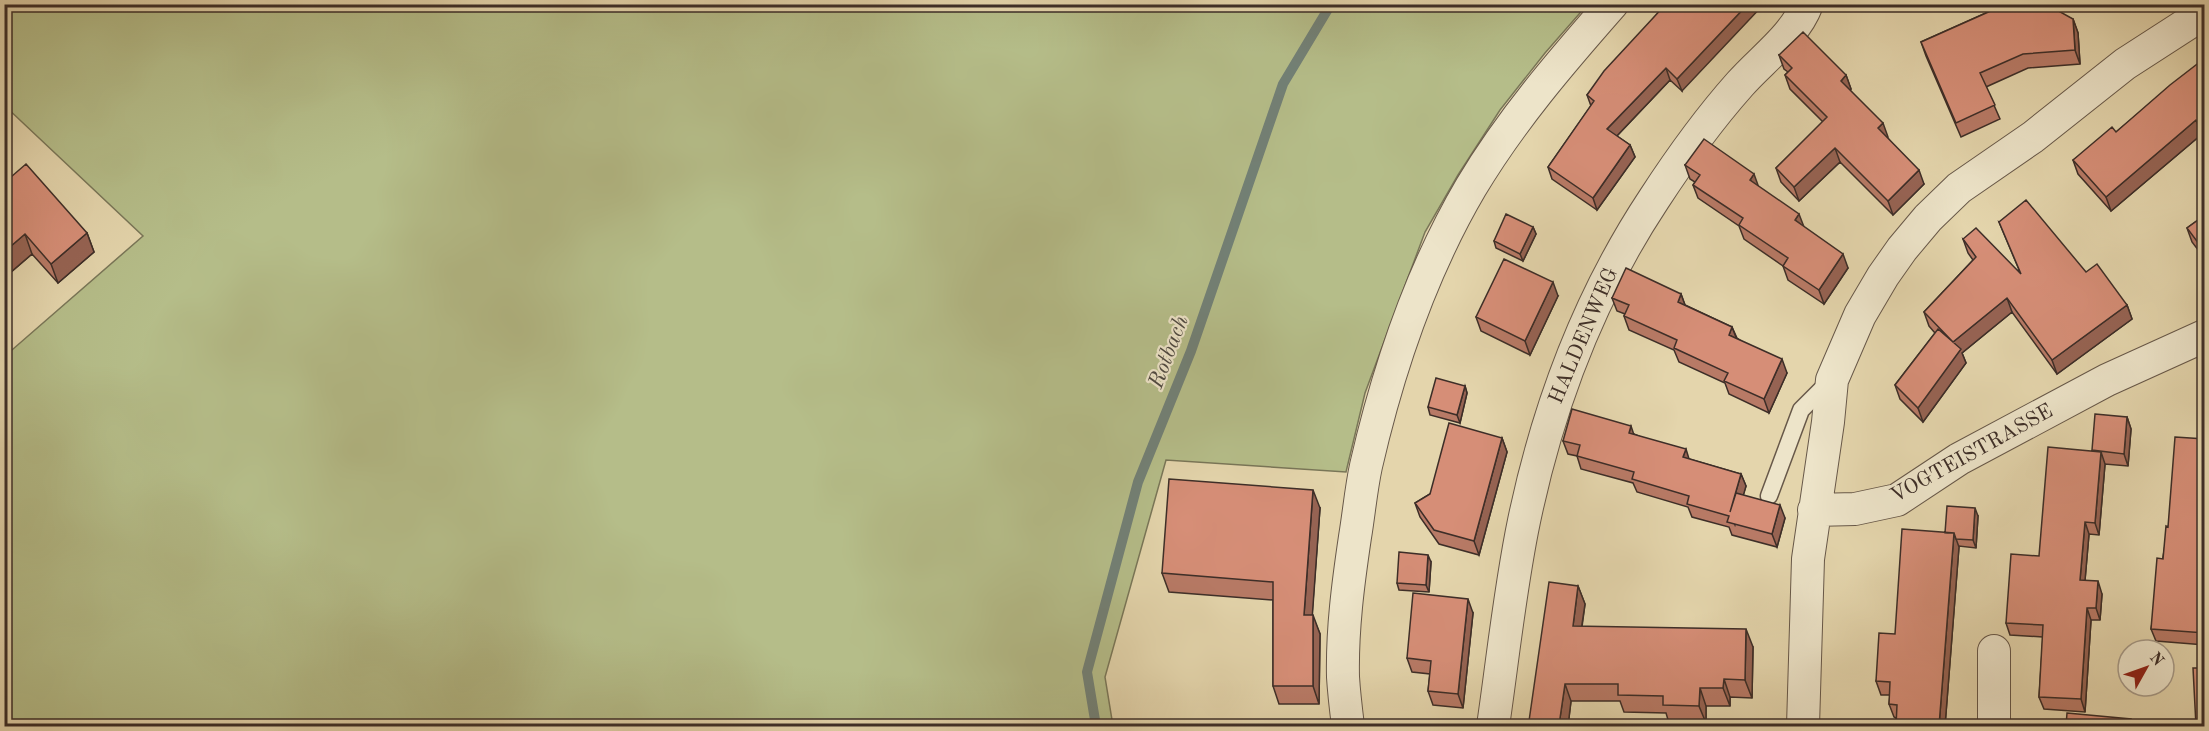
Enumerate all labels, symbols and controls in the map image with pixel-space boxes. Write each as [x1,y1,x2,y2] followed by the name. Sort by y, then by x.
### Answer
[1546,265,1622,407] street label: HALDENWEG
[1145,313,1193,392] water label: Rotbach
[1887,401,2057,507] street label: VOGTEISTRASSE
[2116,638,2176,698] north arrow
[2146,650,2167,670] text: N

